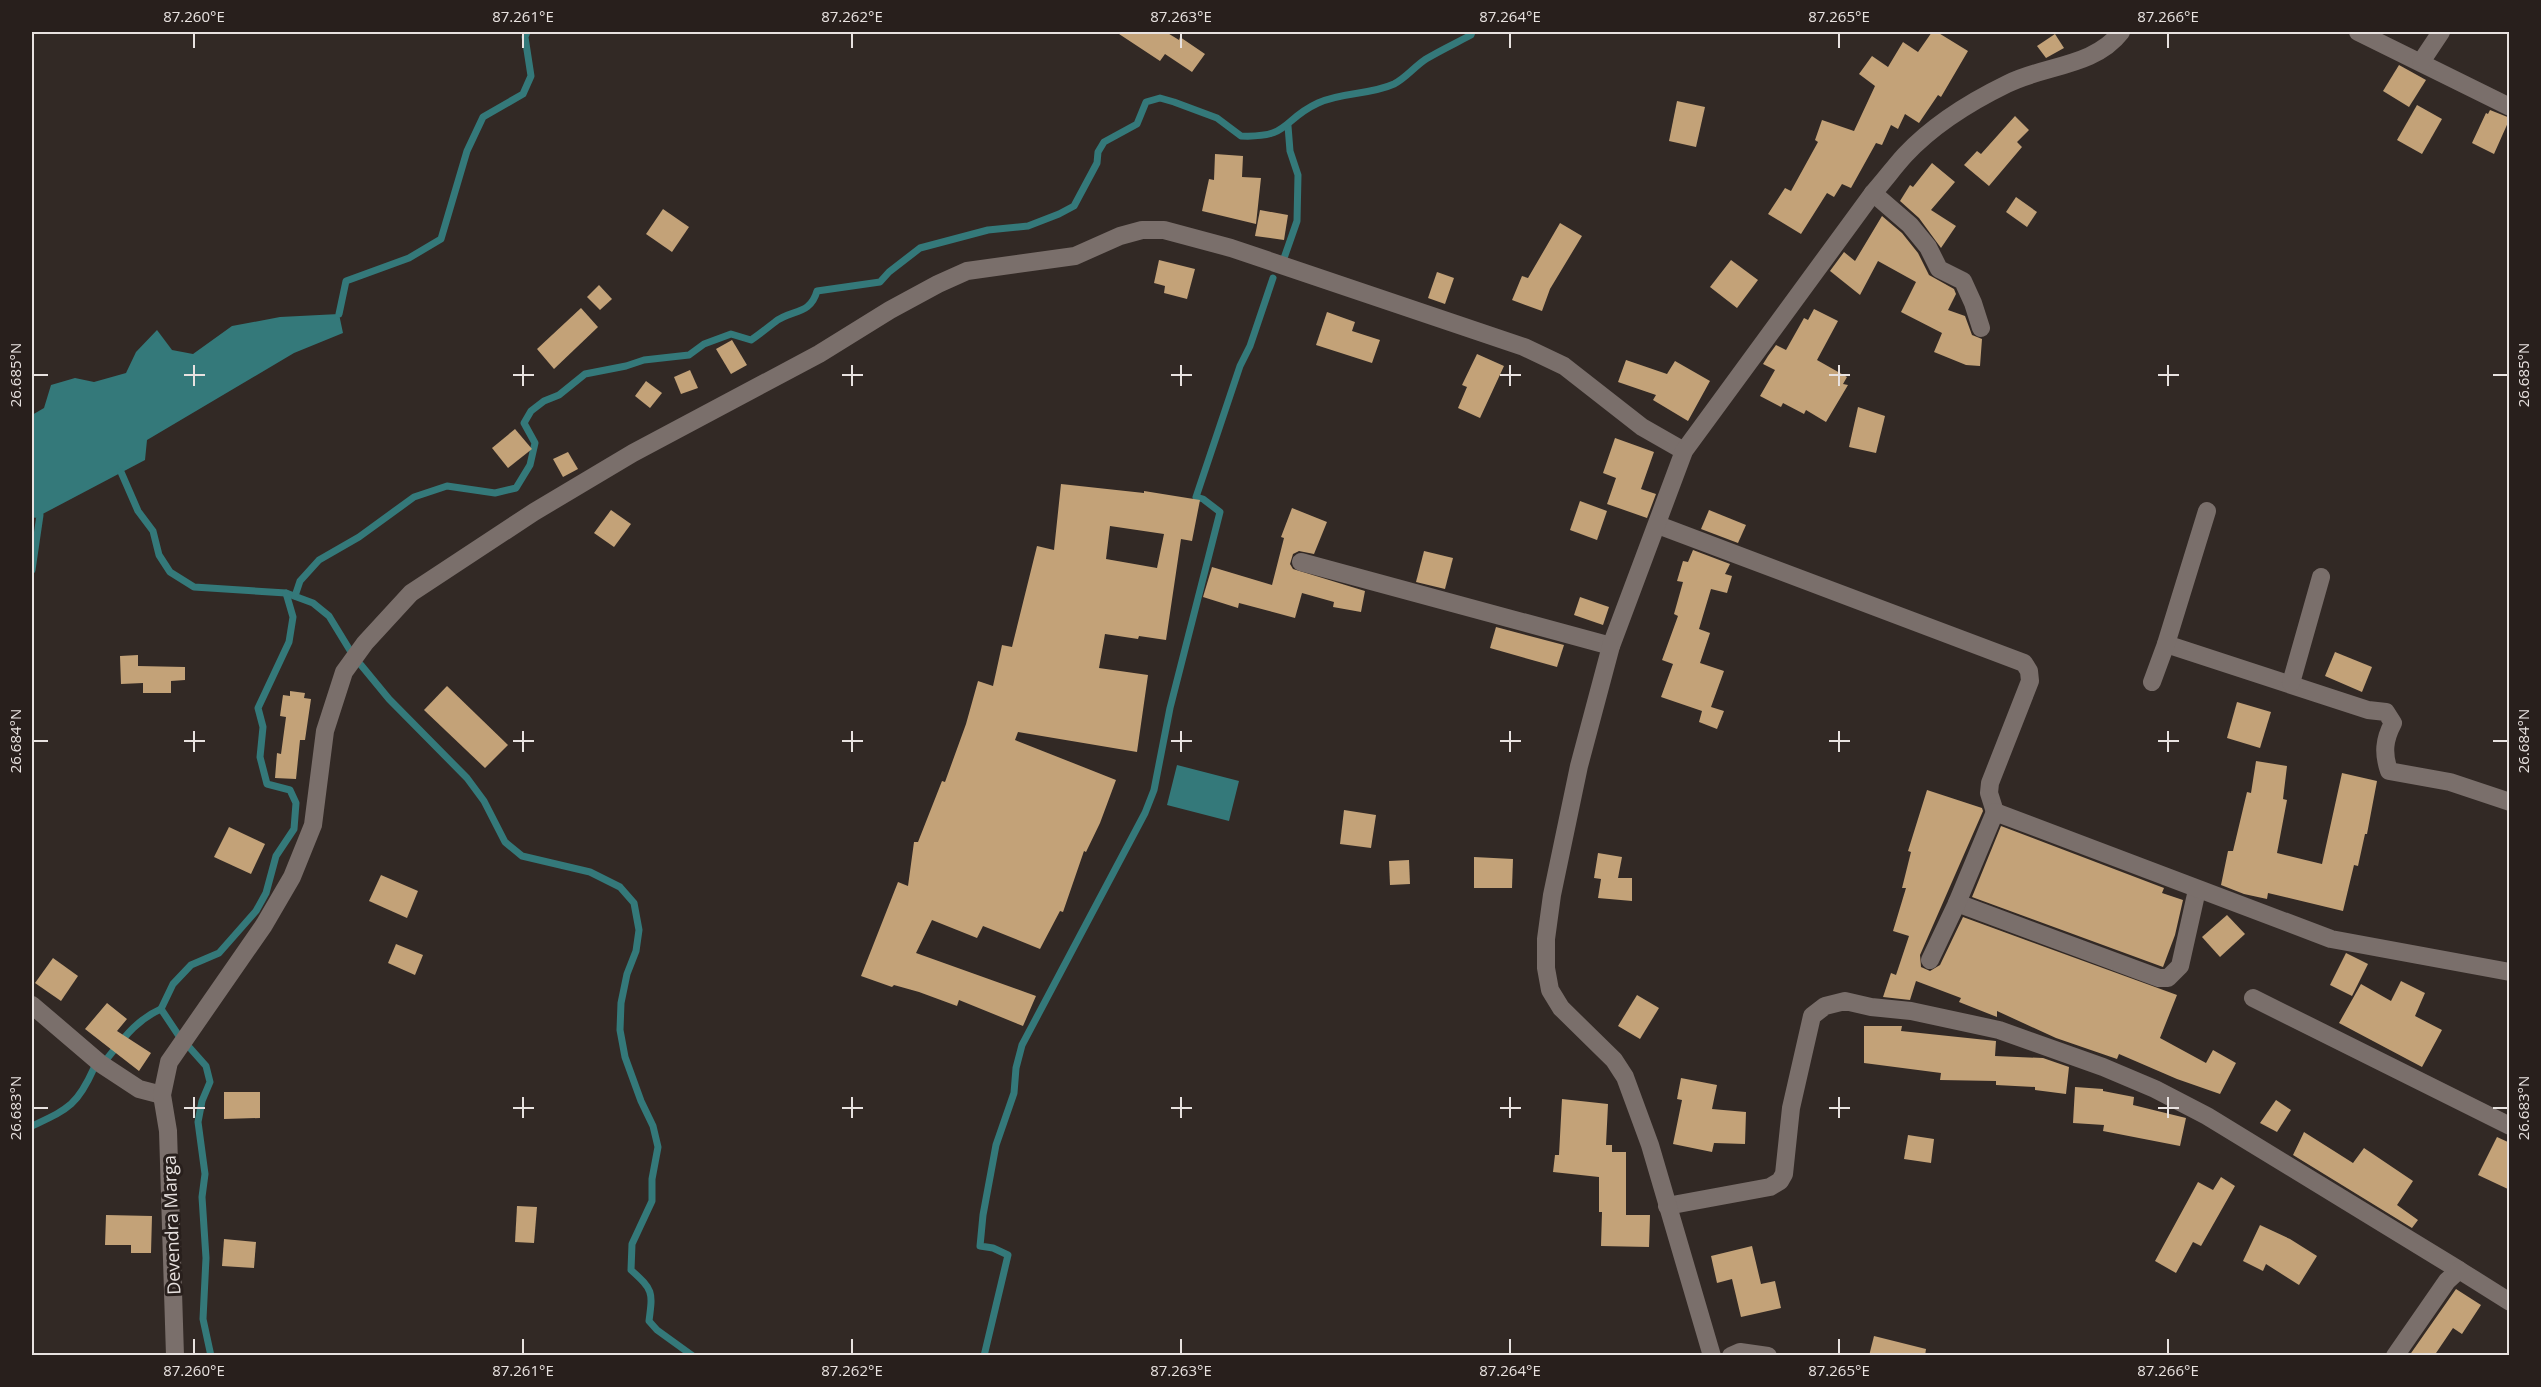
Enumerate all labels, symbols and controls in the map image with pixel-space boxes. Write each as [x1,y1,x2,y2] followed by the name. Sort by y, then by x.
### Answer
[163,6,225,26] text: 87.260°E
[492,6,554,26] text: 87.261°E
[821,6,883,26] text: 87.262°E
[1150,6,1212,26] text: 87.263°E
[1479,6,1541,26] text: 87.264°E
[1808,6,1870,26] text: 87.265°E
[2137,6,2199,26] text: 87.266°E
[5,343,25,407] text: 26.685°N
[2513,343,2533,407] text: 26.685°N
[5,709,25,773] text: 26.684°N
[2513,709,2533,773] text: 26.684°N
[5,1076,25,1140] text: 26.683°N
[2513,1076,2533,1140] text: 26.683°N
[157,1155,185,1295] street label: Devendra Marga
[163,1360,225,1380] text: 87.260°E
[492,1360,554,1380] text: 87.261°E
[821,1360,883,1380] text: 87.262°E
[1150,1360,1212,1380] text: 87.263°E
[1479,1360,1541,1380] text: 87.264°E
[1808,1360,1870,1380] text: 87.265°E
[2137,1360,2199,1380] text: 87.266°E

